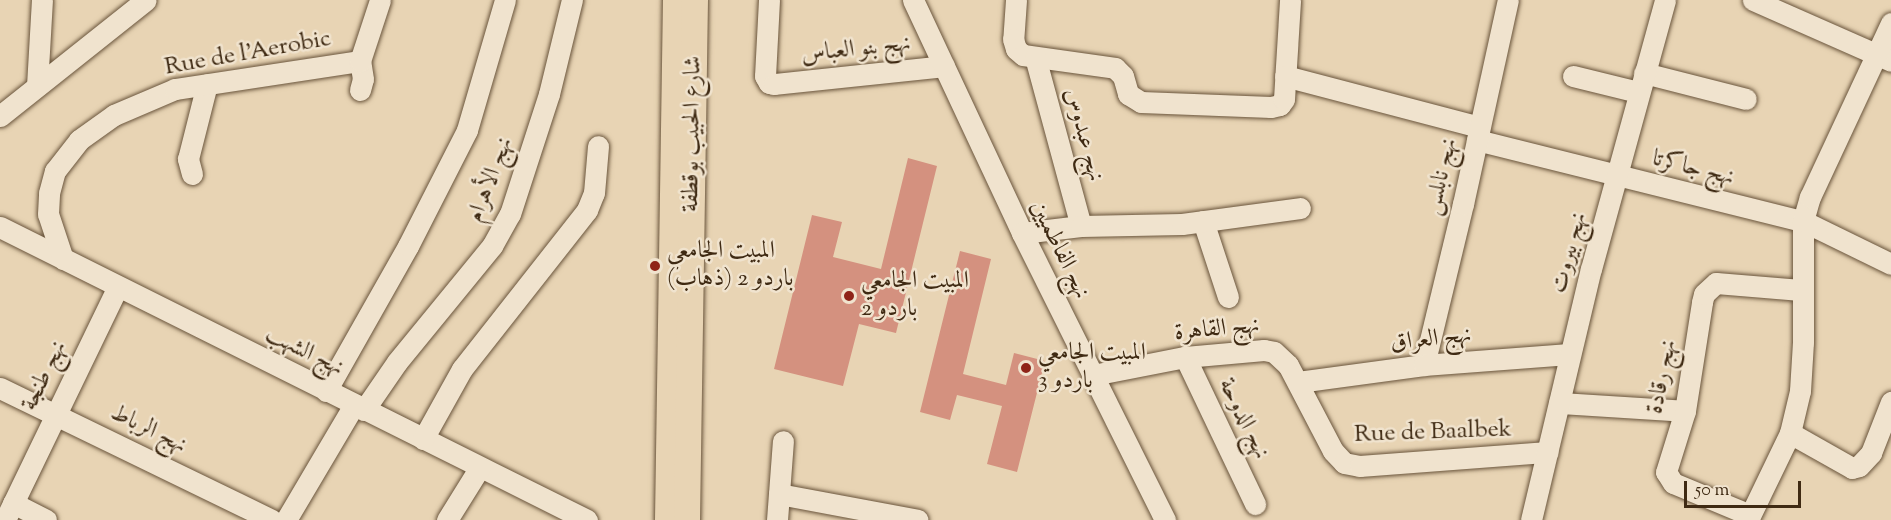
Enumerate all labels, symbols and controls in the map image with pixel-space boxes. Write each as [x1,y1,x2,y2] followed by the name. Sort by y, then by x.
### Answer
[163,25,333,83] street label: Rue de l'Aerobic
[800,30,912,70] street label: نهج بنو العباس
[677,56,709,212] street label: شارع الحبيب بوقطفة
[1057,85,1109,185] street label: نهج عبدوس
[462,133,520,227] street label: نهج الأهرام
[1419,136,1465,218] street label: نهج نابلس
[1649,145,1737,193] street label: نهج جاكرتا
[1023,196,1095,304] street label: نهج الفاطميين
[1545,209,1595,297] street label: نهج بيروت
[667,238,794,294] place label: المبيت الجامعي باردو 2 (ذهاب)
[648,259,662,273] marker: المبيت الجامعي باردو 2 (ذهاب)
[861,268,969,324] place label: المبيت الجامعي باردو 2
[842,289,856,303] marker: المبيت الجامعي باردو 2
[1173,312,1261,348] street label: نهج القاهرة
[260,321,348,383] street label: نهج الشهب
[1389,321,1473,359] street label: نهج العراق
[16,336,74,416] street label: نهج طنجة
[1642,337,1684,417] street label: نهج رقادة
[1038,340,1146,396] place label: المبيت الجامعي باردو 3
[1019,361,1033,375] marker: المبيت الجامعي باردو 3
[1211,374,1275,464] street label: نهج الدوحة
[105,399,191,461] street label: نهج الرباط
[1354,416,1512,450] street label: Rue de Baalbek
[1687,469,1804,507] scale bar
[1695,478,1729,504] text: 50 m

